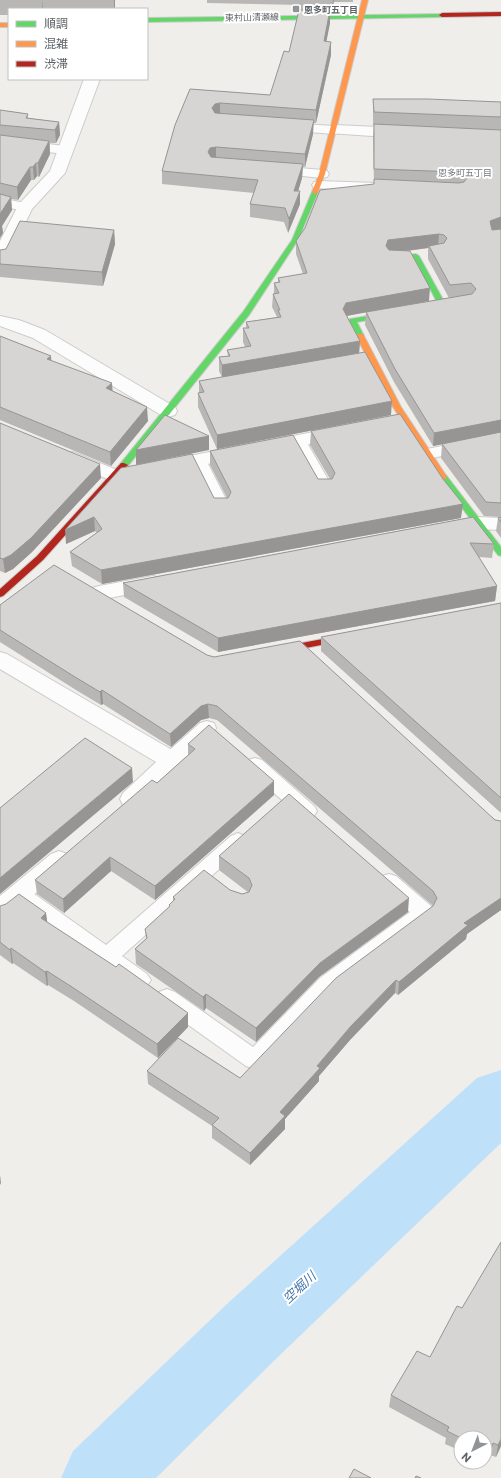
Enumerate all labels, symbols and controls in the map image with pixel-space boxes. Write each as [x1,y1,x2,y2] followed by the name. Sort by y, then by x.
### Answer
[291,4,301,14] marker: 恩多町五丁目
[304,4,358,15] place label: 恩多町五丁目
[8,8,148,80] legend
[225,11,280,23] street label: 東村山清瀬線
[44,16,68,30] text: 順調
[44,36,68,50] text: 混雑
[44,56,68,70] text: 渋滞
[438,167,492,178] district label: 恩多町五丁目
[279,1266,320,1306] water label: 空堀川
[453,1430,493,1470] north arrow
[459,1450,473,1465] text: N

